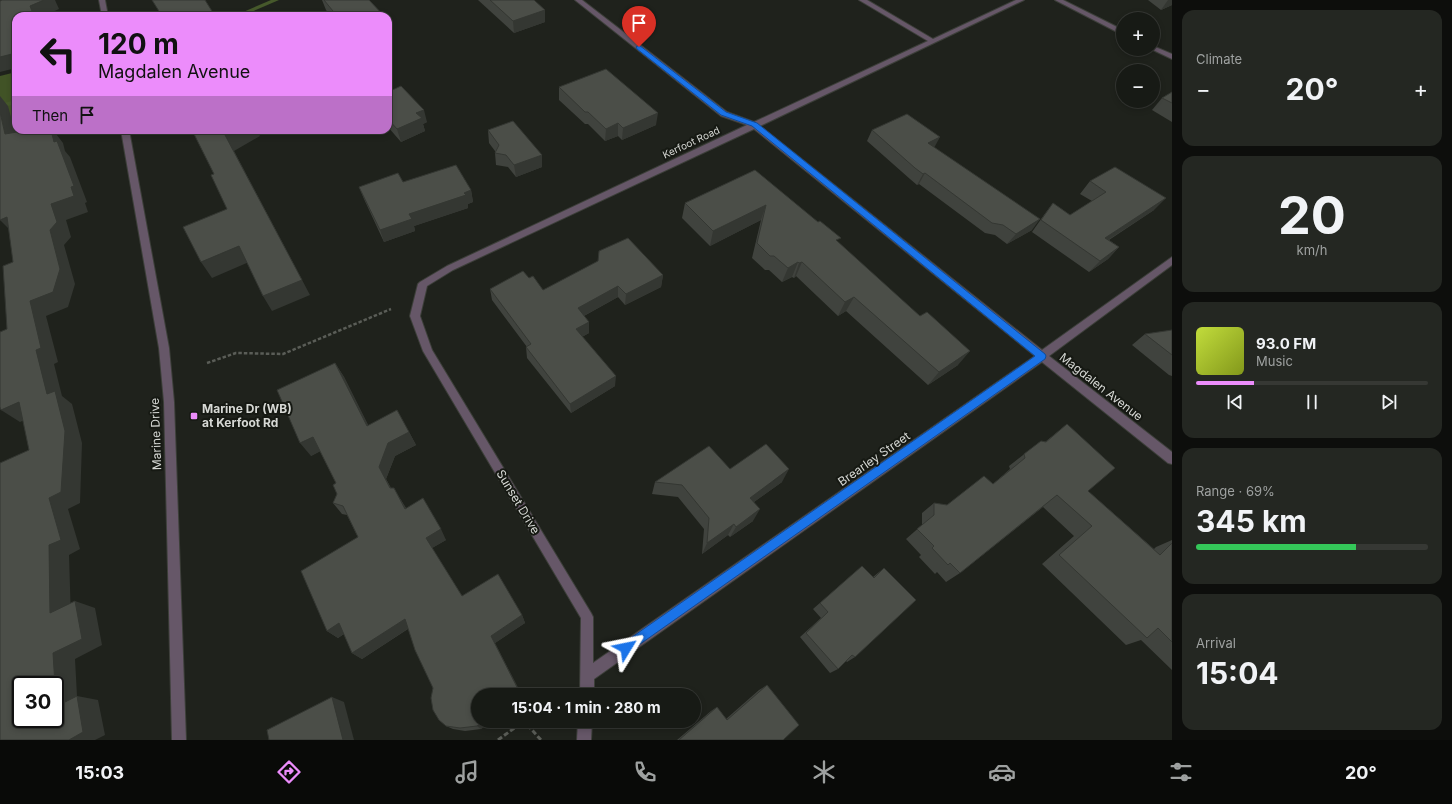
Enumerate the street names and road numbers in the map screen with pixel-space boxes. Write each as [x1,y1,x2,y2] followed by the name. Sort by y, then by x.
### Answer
[661,124,721,160] street label: Kerfoot Road
[1057,349,1146,424] street label: Magdalen Avenue
[147,398,164,470] street label: Marine Drive
[835,428,913,489] street label: Brearley Street
[493,467,543,537] street label: Sunset Drive

